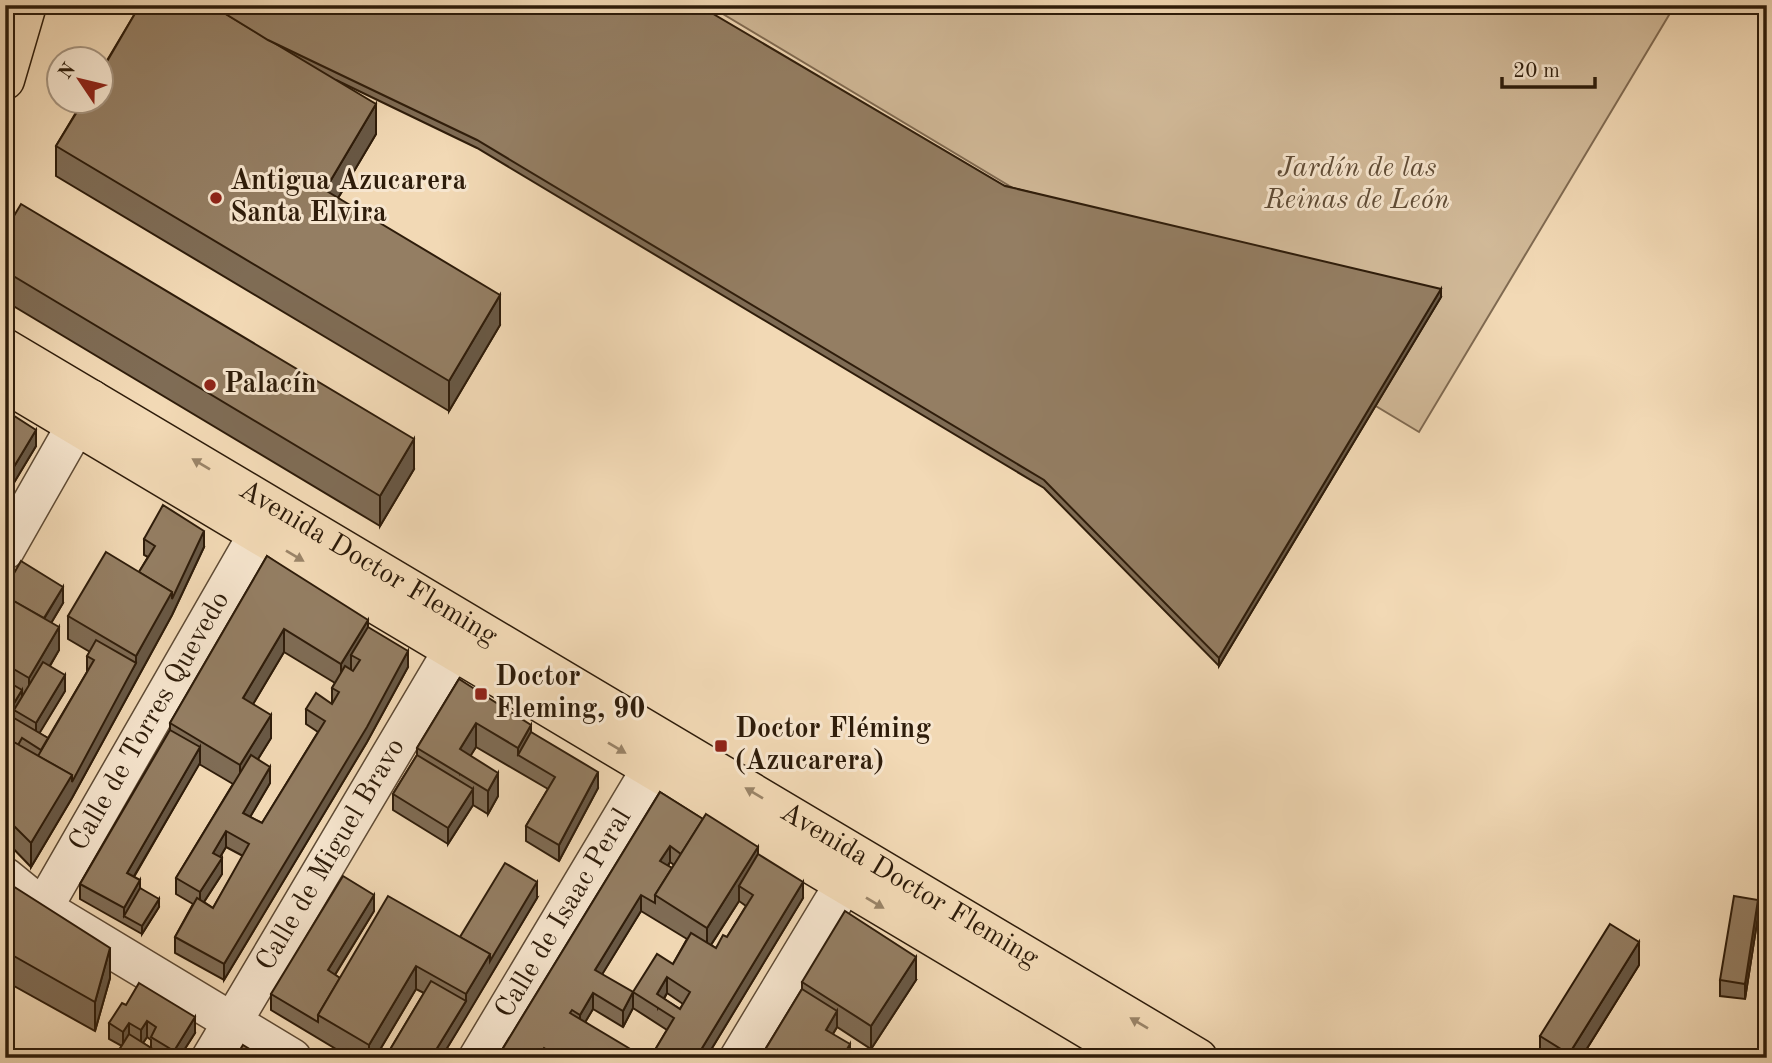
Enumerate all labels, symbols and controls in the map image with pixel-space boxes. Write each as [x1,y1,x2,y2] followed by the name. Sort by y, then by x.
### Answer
[46,46,116,116] north arrow
[1502,46,1595,90] scale bar
[56,60,80,83] text: N
[1513,61,1560,82] text: 20 m
[1263,155,1450,215] park label: Jardín de las Reinas de León
[230,168,467,228] place label: Antigua Azucarera Santa Elvira
[208,190,224,206] marker: Antigua Azucarera Santa Elvira
[224,371,316,399] place label: Palacín
[202,377,218,393] marker: Palacín
[191,458,210,470] one-way arrow
[234,476,502,651] street label: Avenida Doctor Fleming
[286,550,305,563] one-way arrow
[65,587,236,856] street label: Calle de Torres Quevedo
[495,664,646,724] place label: Doctor Fleming, 90
[473,686,489,702] marker: Doctor Fleming, 90
[735,716,931,776] place label: Doctor Fléming (Azucarera)
[252,734,411,976] street label: Calle de Miguel Bravo
[713,738,729,754] marker: Doctor Fléming (Azucarera)
[607,742,626,755] one-way arrow
[745,787,764,800] one-way arrow
[775,798,1043,974] street label: Avenida Doctor Fleming
[491,804,637,1023] street label: Calle de Isaac Peral
[866,896,885,909] one-way arrow
[1129,1017,1149,1029] one-way arrow

